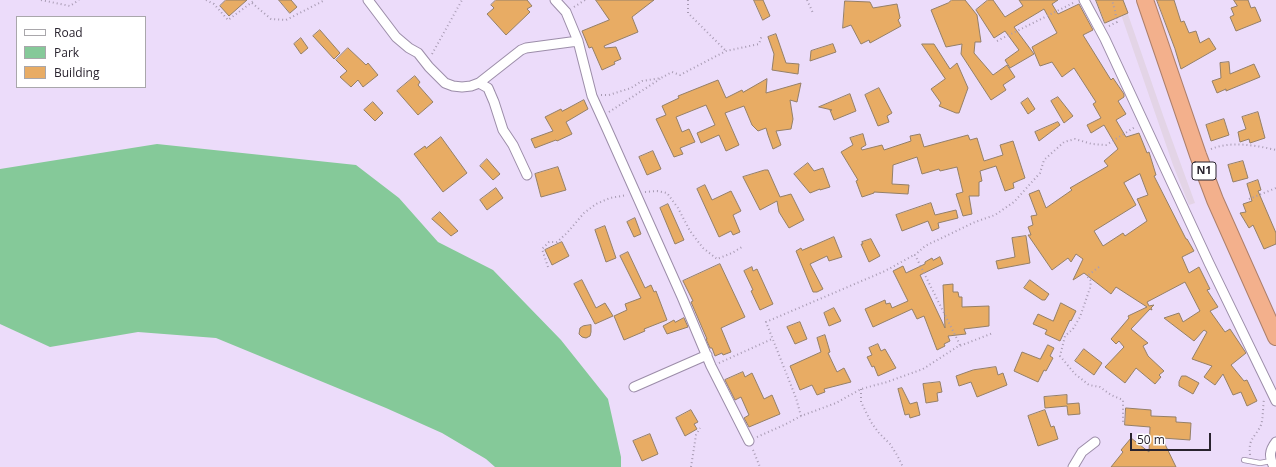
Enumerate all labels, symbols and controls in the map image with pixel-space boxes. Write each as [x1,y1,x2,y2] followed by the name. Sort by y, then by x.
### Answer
[16,16,146,88] legend
[54,24,83,41] text: Road
[54,44,79,61] text: Park
[54,64,99,81] text: Building
[1192,162,1216,180] road number: N1
[1132,425,1213,451] scale bar
[1137,431,1165,448] text: 50 m

